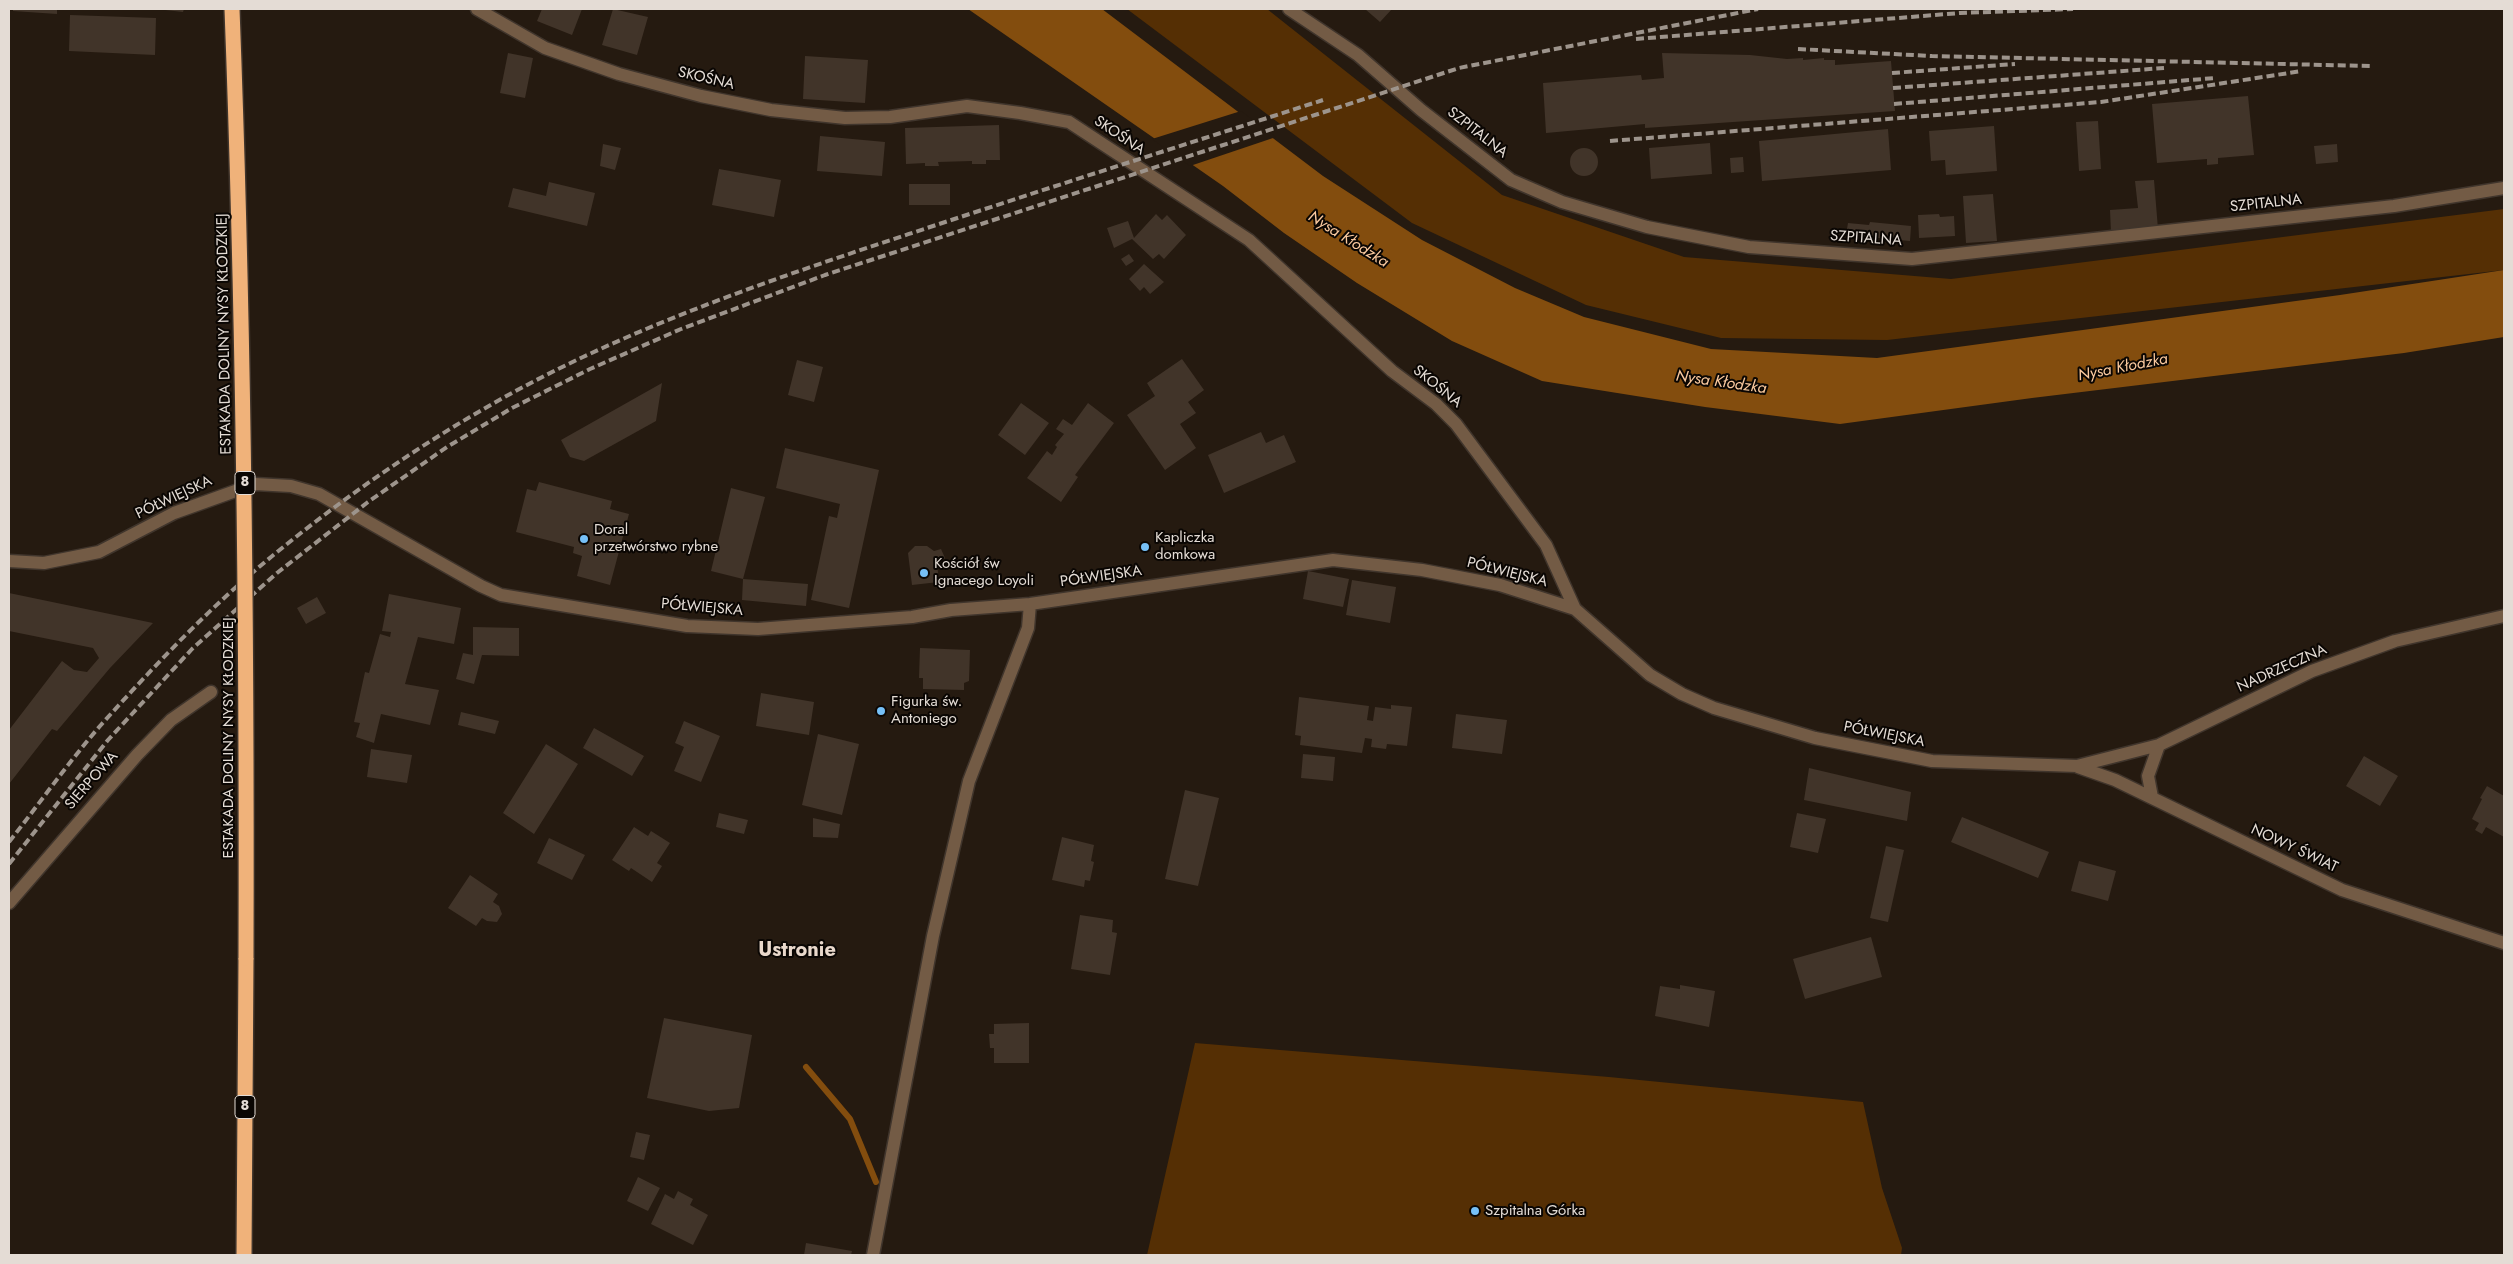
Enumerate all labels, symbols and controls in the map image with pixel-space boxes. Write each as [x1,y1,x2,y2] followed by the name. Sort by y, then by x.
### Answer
[676,64,736,94] street label: SKOŚNA
[1443,104,1511,162] street label: SZPITALNA
[1090,112,1148,160] street label: SKOŚNA
[2229,191,2303,217] street label: SZPITALNA
[1304,208,1392,272] water label: Nysa Kłodzka
[214,213,236,455] street label: ESTAKADA DOLINY NYSY KŁODZKIEJ
[1829,228,1903,250] street label: SZPITALNA
[2076,350,2170,386] water label: Nysa Kłodzka
[1409,362,1465,412] street label: SKOŚNA
[1674,367,1768,399] water label: Nysa Kłodzka
[133,472,215,524] street label: PÓŁWIEJSKA
[235,472,255,494] road number: 8
[594,521,718,556] place label: Doral przetwórstwo rybne
[1155,529,1215,564] place label: Kapliczka domkowa
[578,533,590,545] marker: Doral przetwórstwo rybne
[1139,541,1151,553] marker: Kapliczka domkowa
[1465,554,1549,592] street label: PÓŁWIEJSKA
[934,555,1034,590] place label: Kościół św Ignacego Loyoli
[1059,562,1143,592] street label: PÓŁWIEJSKA
[918,567,930,579] marker: Kościół św Ignacego Loyoli
[660,595,744,621] street label: PÓŁWIEJSKA
[220,617,238,859] street label: ESTAKADA DOLINY NYSY KŁODZKIEJ
[2234,641,2330,697] street label: NADRZECZNA
[891,693,962,728] place label: Figurka św. Antoniego
[875,705,887,717] marker: Figurka św. Antoniego
[1842,718,1926,752] street label: PÓŁWIEJSKA
[62,748,122,814] street label: SIERPOWA
[2248,821,2340,877] street label: NOWY ŚWIAT
[758,939,836,963] district label: Ustronie
[235,1096,255,1118] road number: 8
[1485,1202,1585,1220] place label: Szpitalna Górka
[1469,1205,1481,1217] marker: Szpitalna Górka

